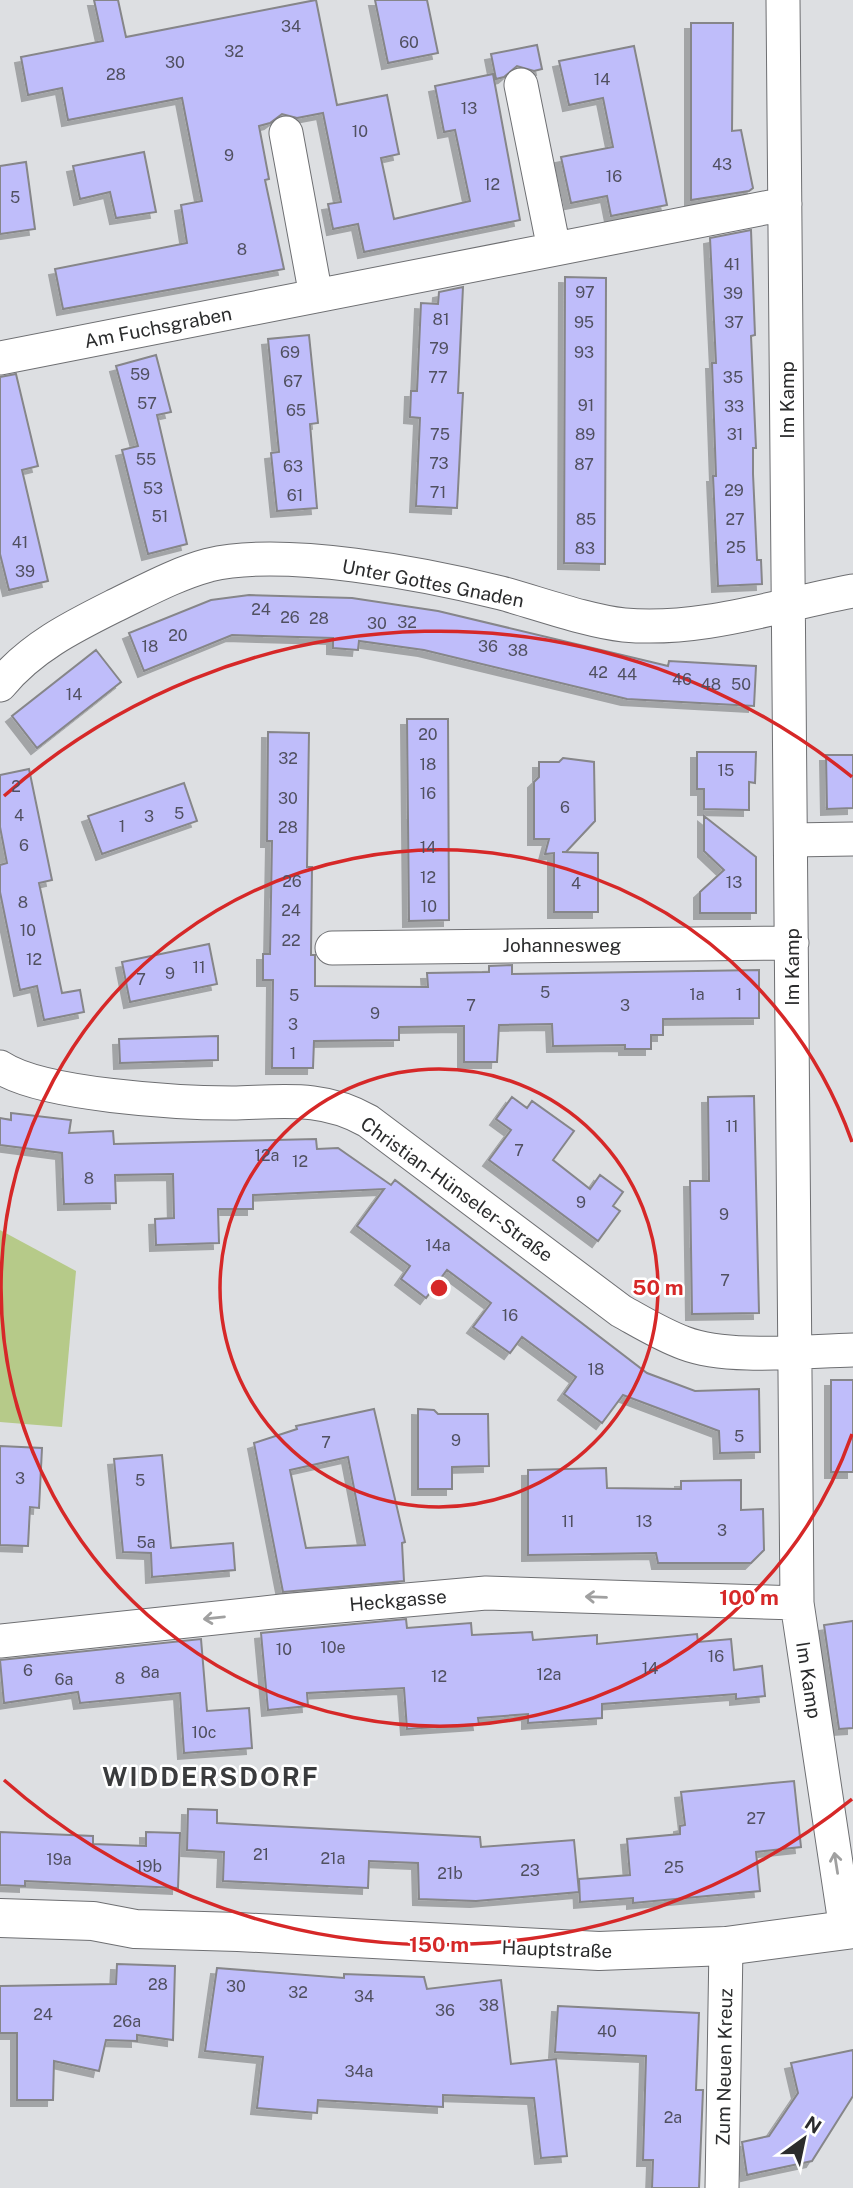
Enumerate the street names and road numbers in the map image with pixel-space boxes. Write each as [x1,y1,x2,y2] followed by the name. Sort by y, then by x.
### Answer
[82,302,234,352] street label: Am Fuchsgraben
[776,361,798,439] street label: Im Kamp
[340,555,526,611] street label: Unter Gottes Gnaden
[781,928,803,1006] street label: Im Kamp
[503,934,622,956] street label: Johannesweg
[357,1112,557,1266] street label: Christian-Hünseler-Straße
[348,1585,448,1615] street label: Heckgasse
[792,1640,826,1720] street label: Im Kamp
[501,1936,613,1962] street label: Hauptstraße
[712,1988,736,2146] street label: Zum Neuen Kreuz

